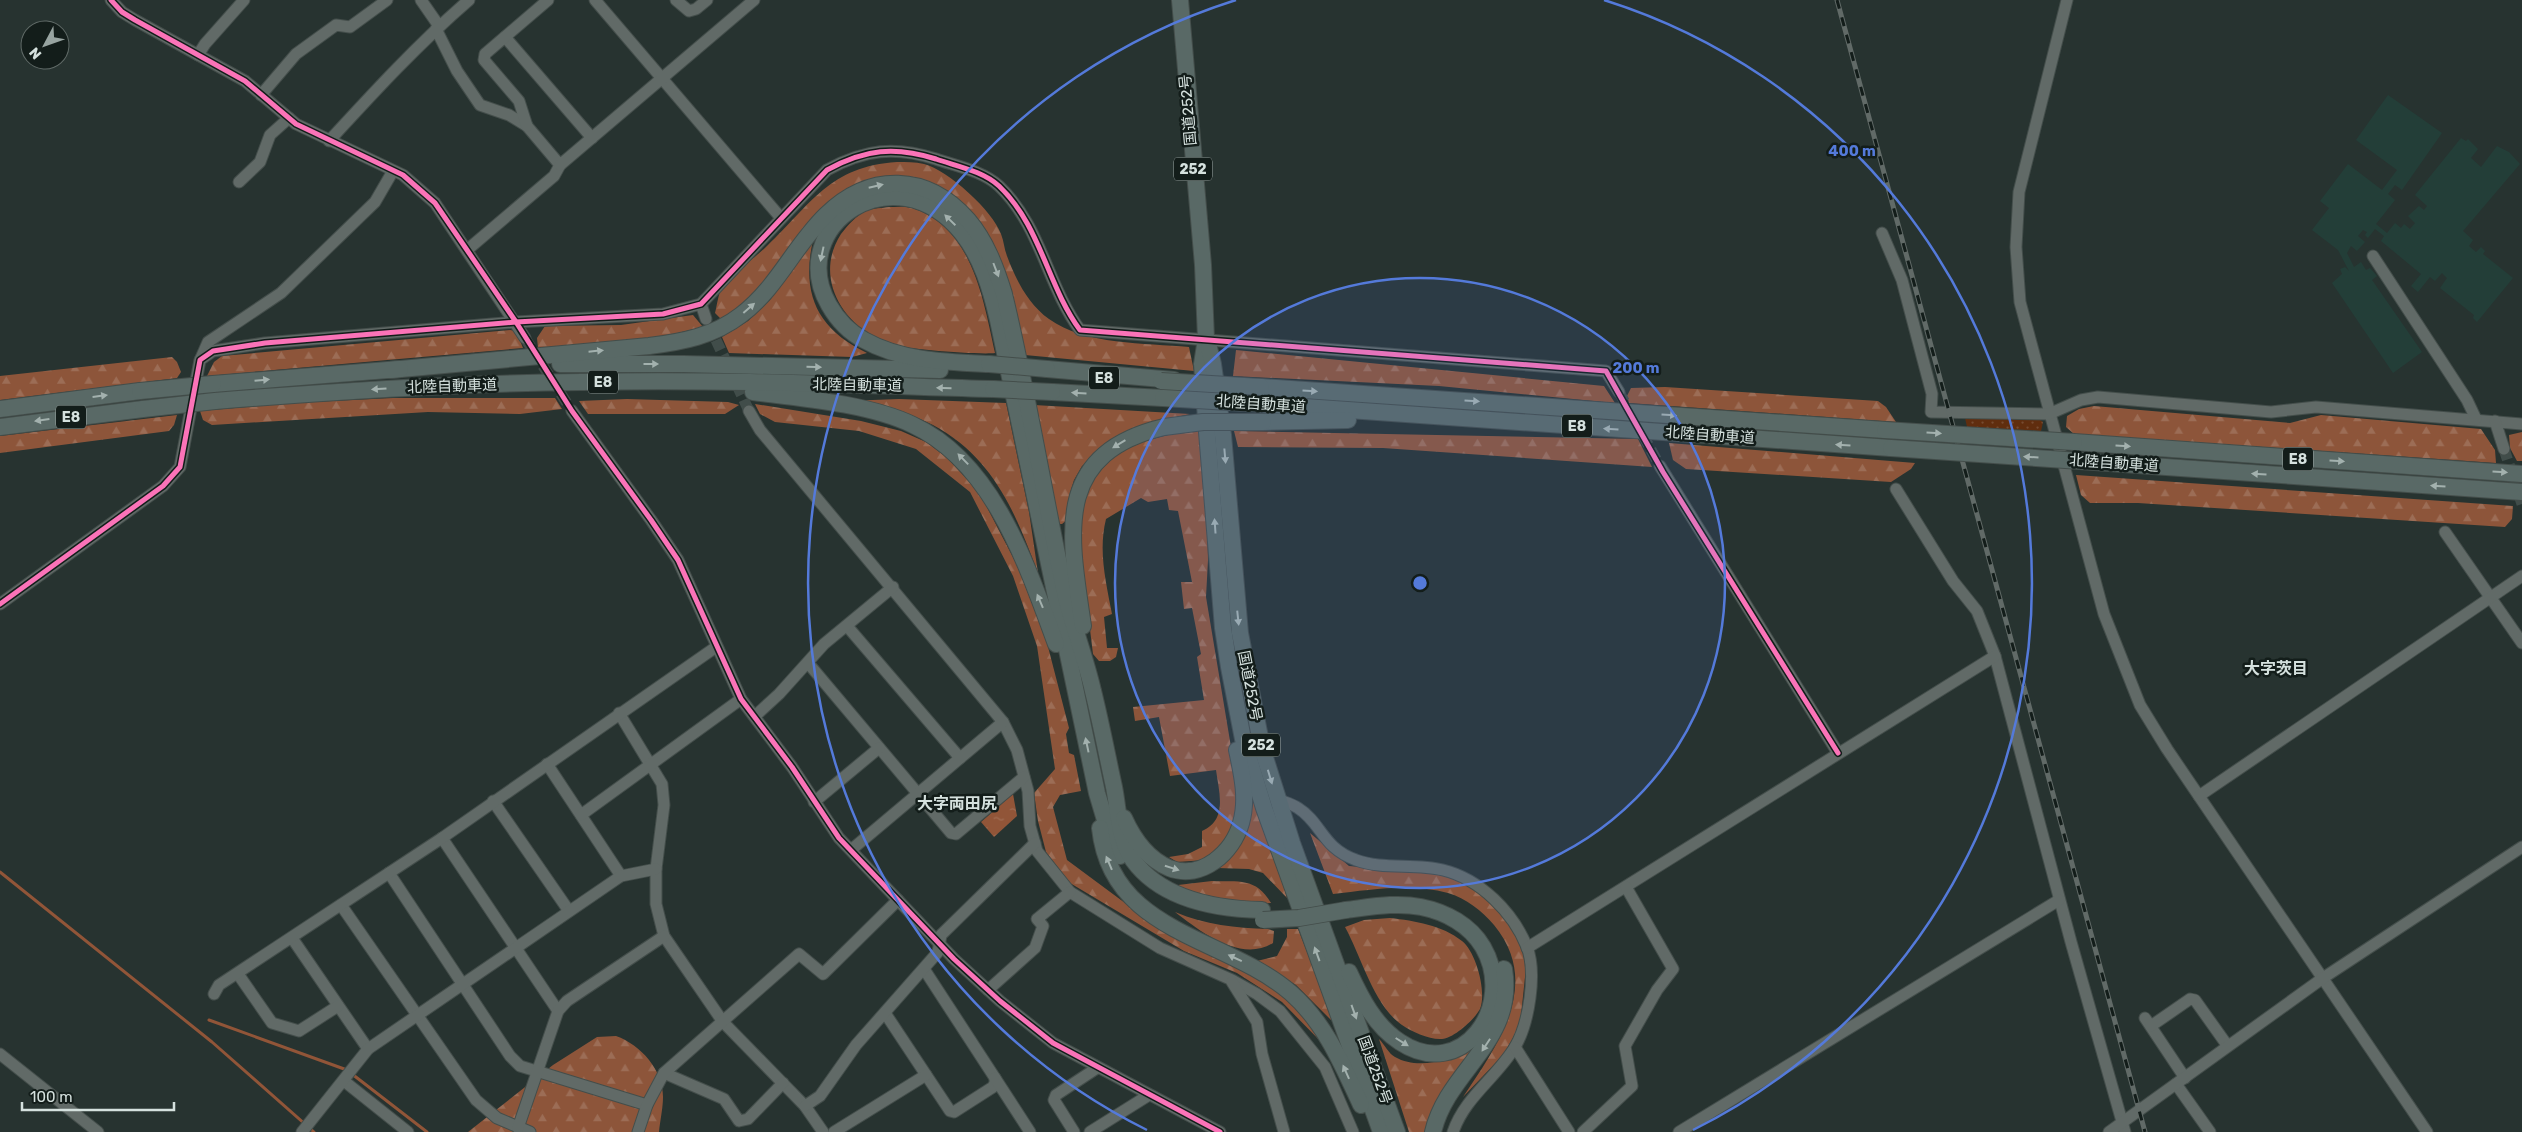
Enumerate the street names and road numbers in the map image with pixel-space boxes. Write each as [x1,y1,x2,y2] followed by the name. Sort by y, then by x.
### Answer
[1176,74,1200,146] street label: 国道252号
[1174,157,1212,180] road number: 252
[1089,366,1119,389] road number: E8
[588,371,618,394] road number: E8
[407,375,497,397] street label: 北陸自動車道
[812,375,902,395] street label: 北陸自動車道
[1215,392,1307,416] street label: 北陸自動車道
[56,406,86,428] road number: E8
[1562,414,1592,438] road number: E8
[1664,423,1756,447] street label: 北陸自動車道
[2283,448,2313,470] road number: E8
[2068,451,2160,475] street label: 北陸自動車道
[1234,649,1266,723] street label: 国道252号
[1242,734,1280,756] road number: 252
[1354,1033,1396,1107] street label: 国道252号

